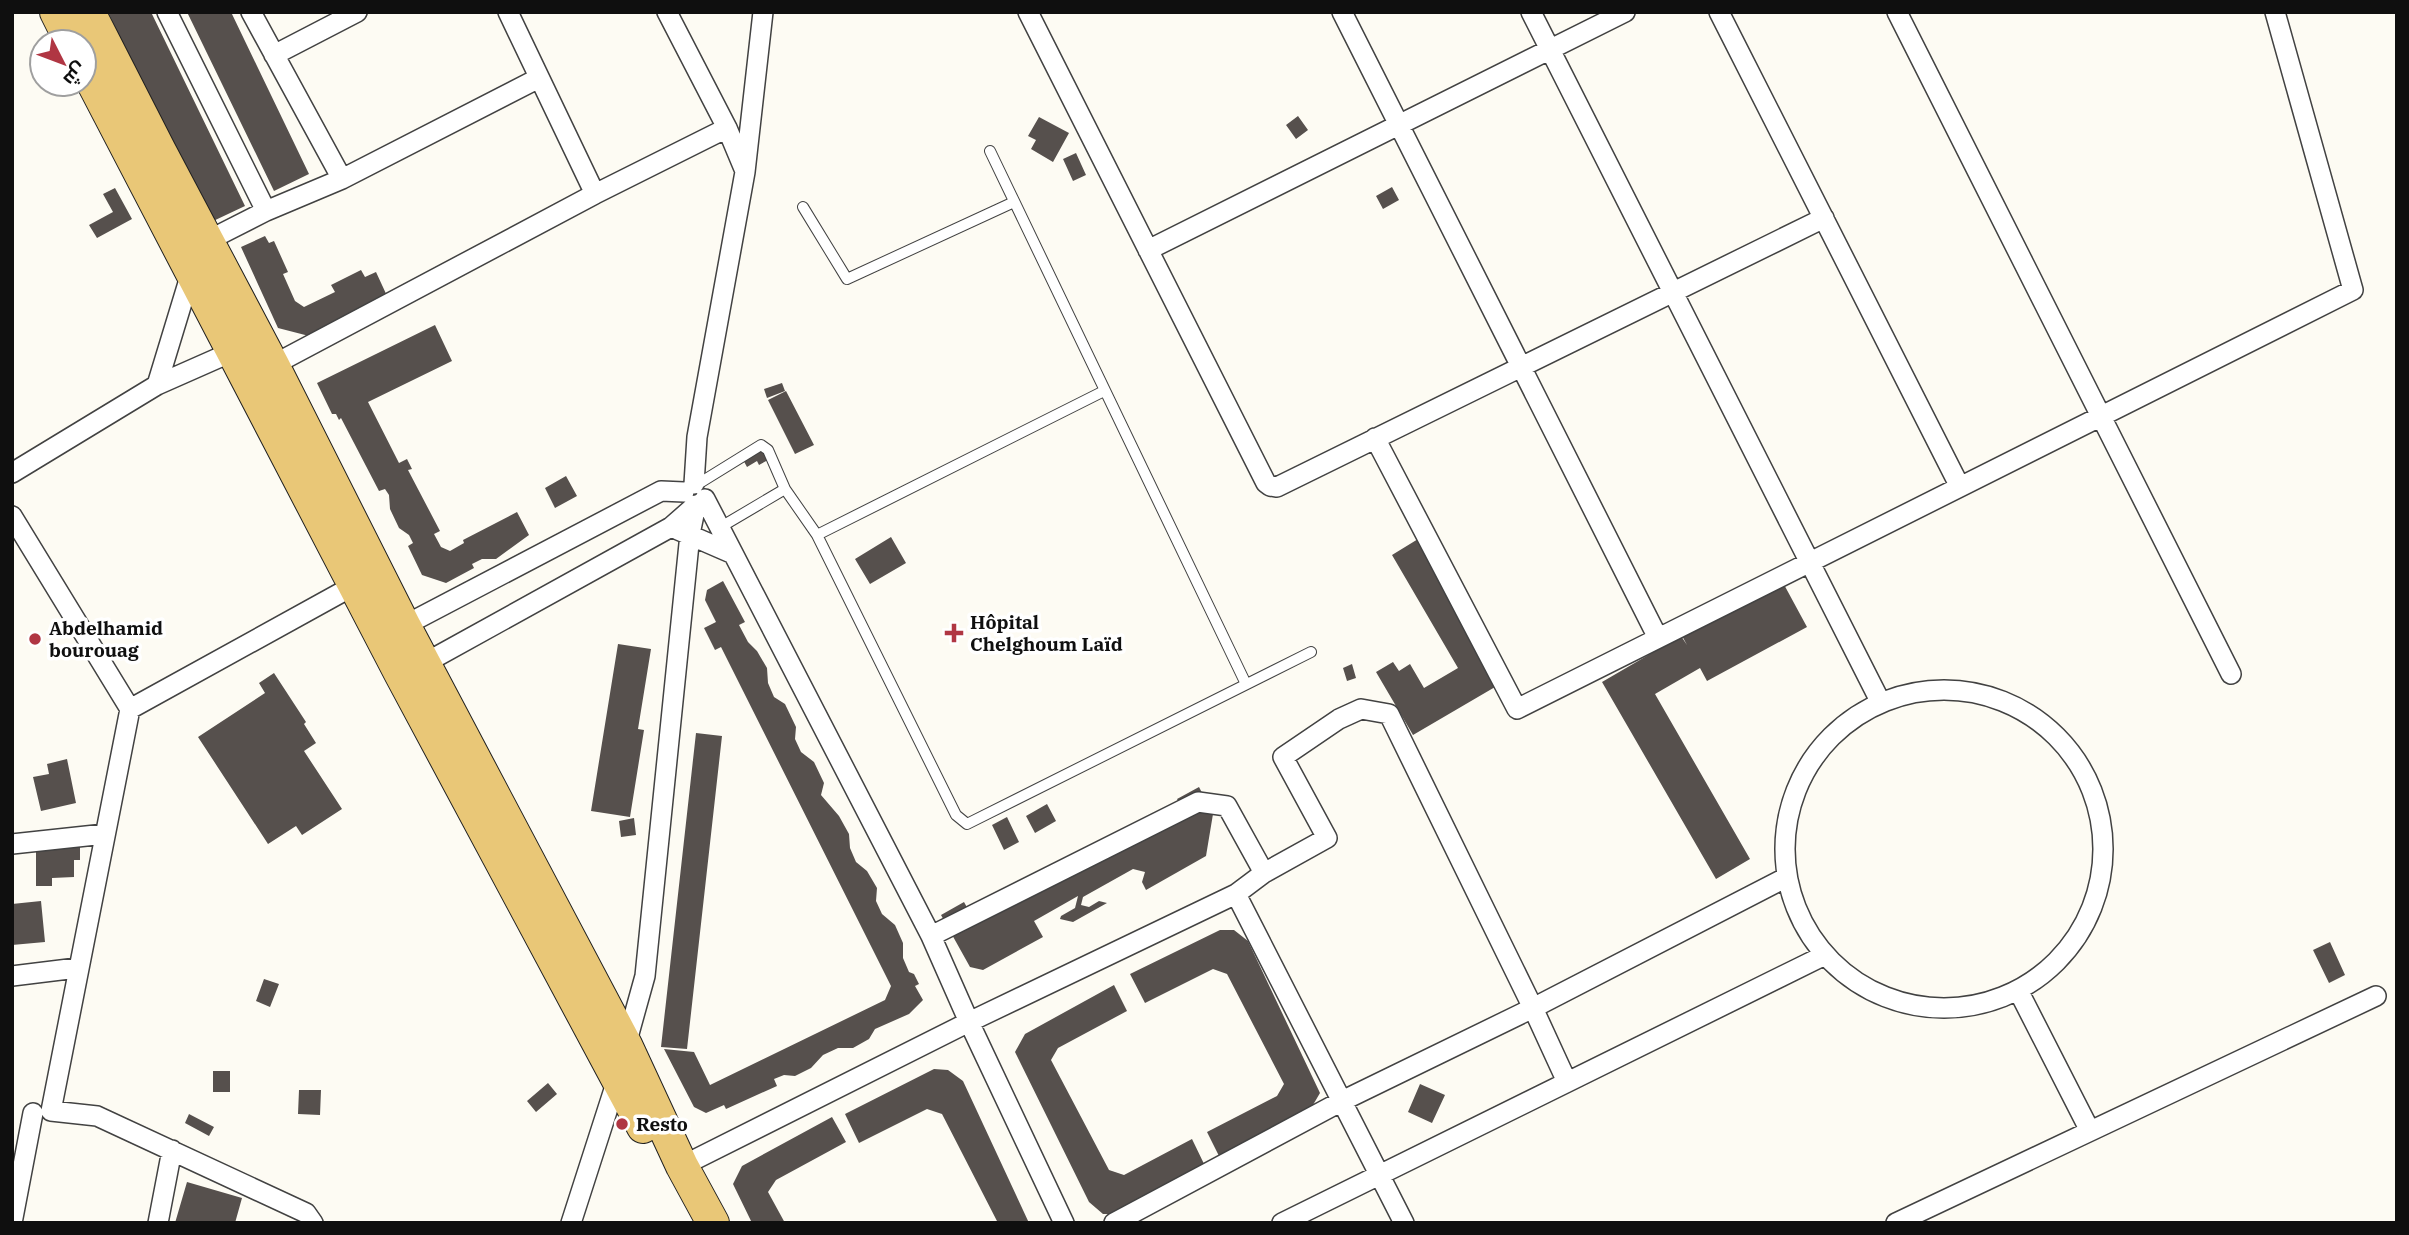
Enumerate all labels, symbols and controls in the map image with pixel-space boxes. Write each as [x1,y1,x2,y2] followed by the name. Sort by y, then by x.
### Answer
[28,28,98,98] north arrow
[59,57,93,91] text: ش
[970,610,1123,656] place label: Hôpital Chelghoum Laïd
[49,616,163,662] place label: Abdelhamid bourouag
[944,623,964,643] marker: Hôpital Chelghoum Laïd
[27,631,43,647] marker: Abdelhamid bourouag
[636,1112,688,1136] place label: Resto
[614,1116,630,1132] marker: Resto

